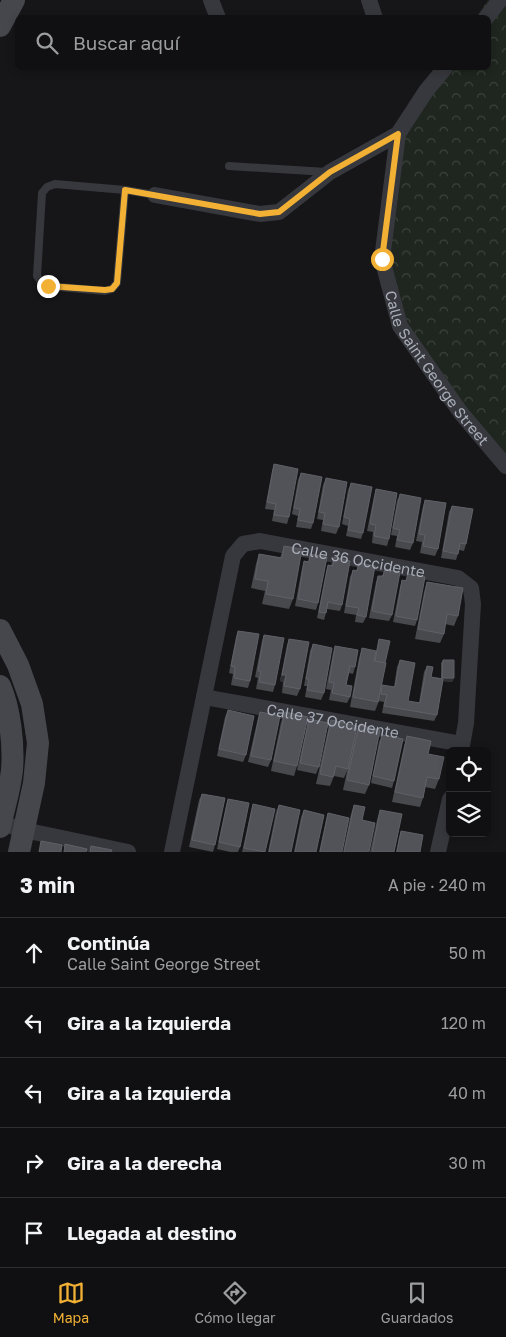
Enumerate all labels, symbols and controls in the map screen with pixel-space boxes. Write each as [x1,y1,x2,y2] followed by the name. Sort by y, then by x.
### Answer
[15,15,491,70] search box
[33,29,61,57] icon: search
[73,31,180,54] text: Buscar aquí
[371,248,394,271] route start
[37,275,60,298] route end
[382,288,493,449] street label: Calle Saint George Street
[290,538,427,581] street label: Calle 36 Occidente
[265,700,401,741] street label: Calle 37 Occidente
[446,747,491,837] map controls
[446,747,491,792] button: locate
[446,792,491,837] button: layers
[20,872,75,898] text: 3 min
[388,875,486,895] text: A pie · 240 m
[67,931,150,954] text: Continúa
[20,939,48,967] icon: ahead
[449,943,486,963] text: 50 m
[67,954,261,974] text: Calle Saint George Street
[20,1009,48,1037] icon: left
[67,1011,231,1034] text: Gira a la izquierda
[441,1013,486,1033] text: 120 m
[20,1079,48,1107] icon: left
[67,1081,231,1104] text: Gira a la izquierda
[448,1083,486,1103] text: 40 m
[20,1149,48,1177] icon: right
[67,1151,222,1174] text: Gira a la derecha
[449,1153,486,1173] text: 30 m
[20,1219,48,1247] icon: arrive
[67,1221,237,1244] text: Llegada al destino
[53,1279,89,1326] tab: Mapa
[194,1279,276,1326] tab: Cómo llegar
[381,1279,453,1326] tab: Guardados

